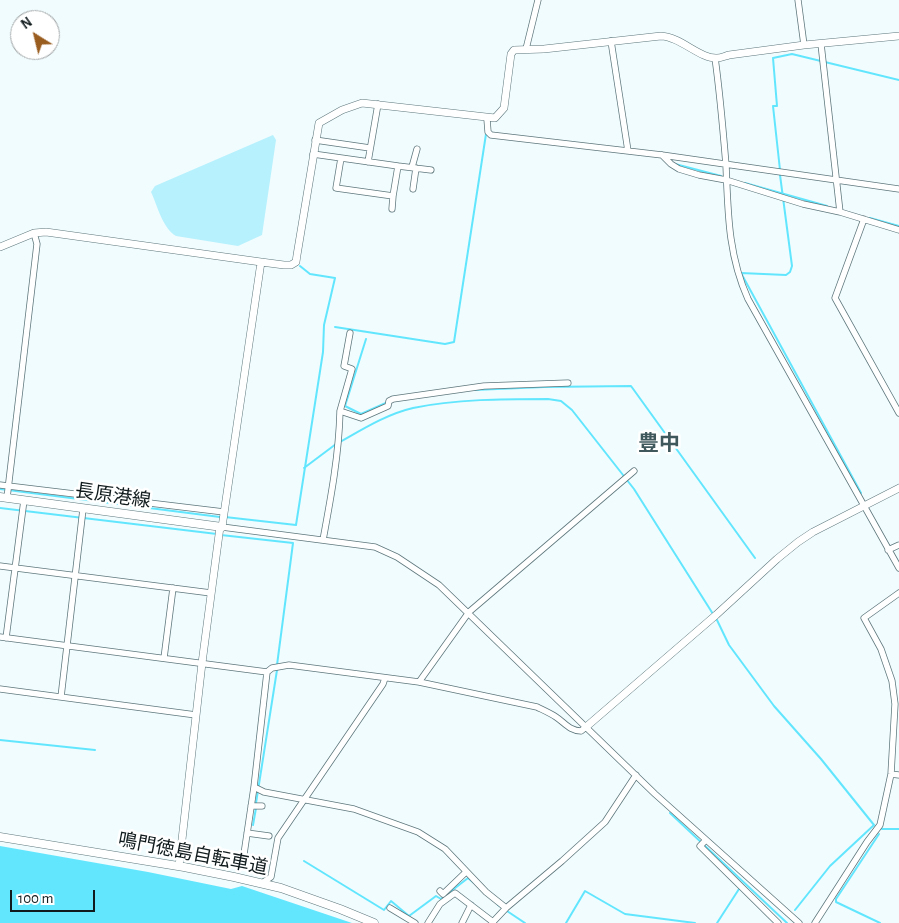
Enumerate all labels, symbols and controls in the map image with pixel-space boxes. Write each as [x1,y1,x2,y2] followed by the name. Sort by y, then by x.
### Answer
[10,10,60,60] north arrow
[19,15,35,32] text: N
[638,431,680,457] district label: 豊中
[74,479,152,513] street label: 長原港線
[116,828,270,880] street label: 鳴門徳島自転車道
[12,880,98,912] scale bar
[18,891,53,906] text: 100 m

